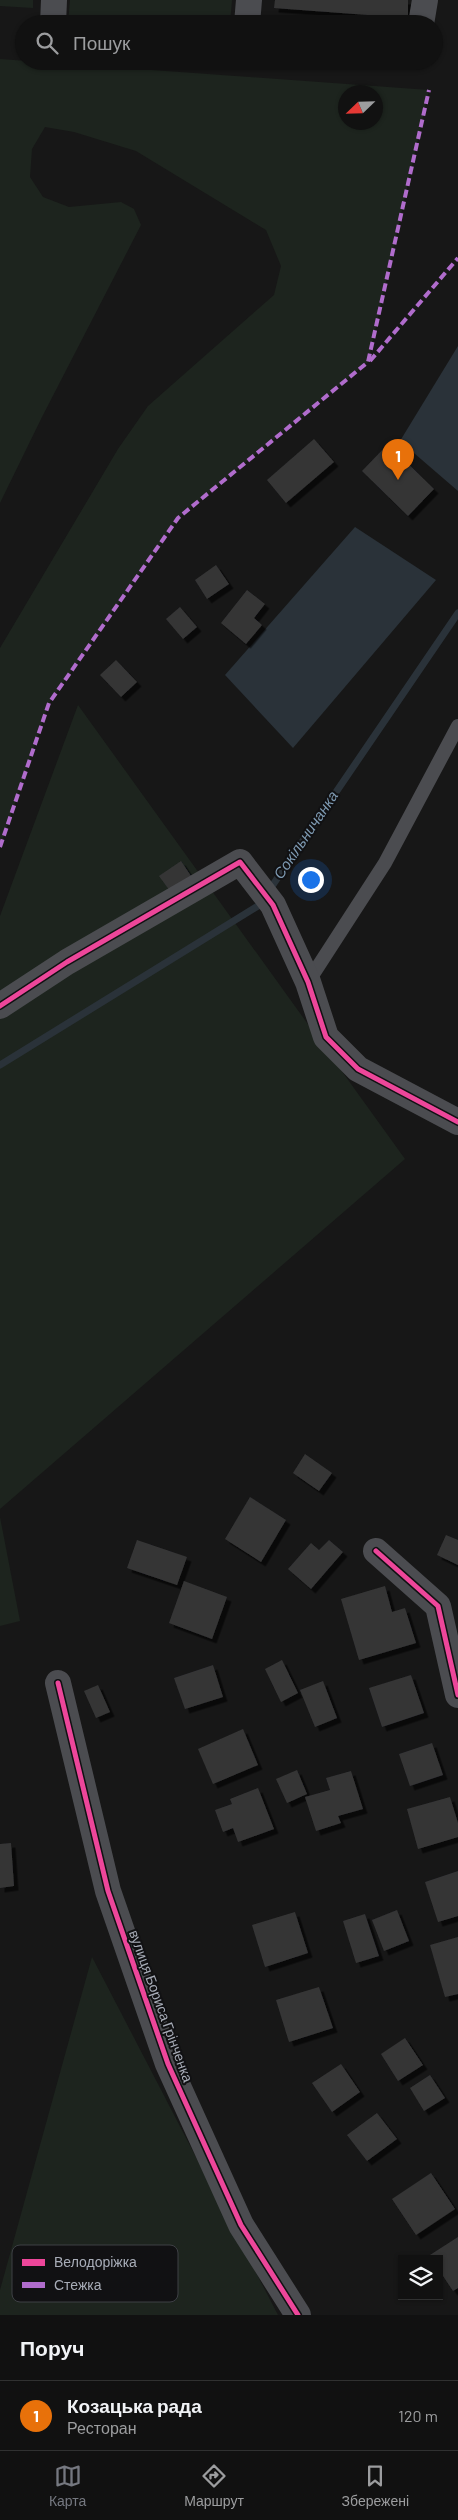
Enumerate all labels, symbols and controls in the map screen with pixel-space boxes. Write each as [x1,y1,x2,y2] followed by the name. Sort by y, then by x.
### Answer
[15,15,443,70] search box
[33,29,61,57] icon: search
[73,31,130,54] text: Пошук
[338,85,383,130] north arrow
[382,439,414,480] pin: 1
[269,787,341,882] water label: Сокільничанка
[298,867,324,893] your location
[126,1927,197,2084] street label: вулиця Бориса Грінченка
[12,2245,178,2302] legend
[54,2253,137,2270] text: Велодоріжка
[398,2255,443,2300] map controls
[398,2255,443,2300] button: layers
[54,2276,102,2293] text: Стежка
[20,2335,84,2360] text: Поруч
[67,2394,202,2417] text: Козацька рада
[33,2406,39,2425] text: 1
[398,2406,438,2425] text: 120 m
[67,2418,137,2437] text: Ресторан
[49,2462,86,2509] tab: Карта
[184,2462,244,2509] tab: Маршрут
[342,2462,409,2509] tab: Збережені

